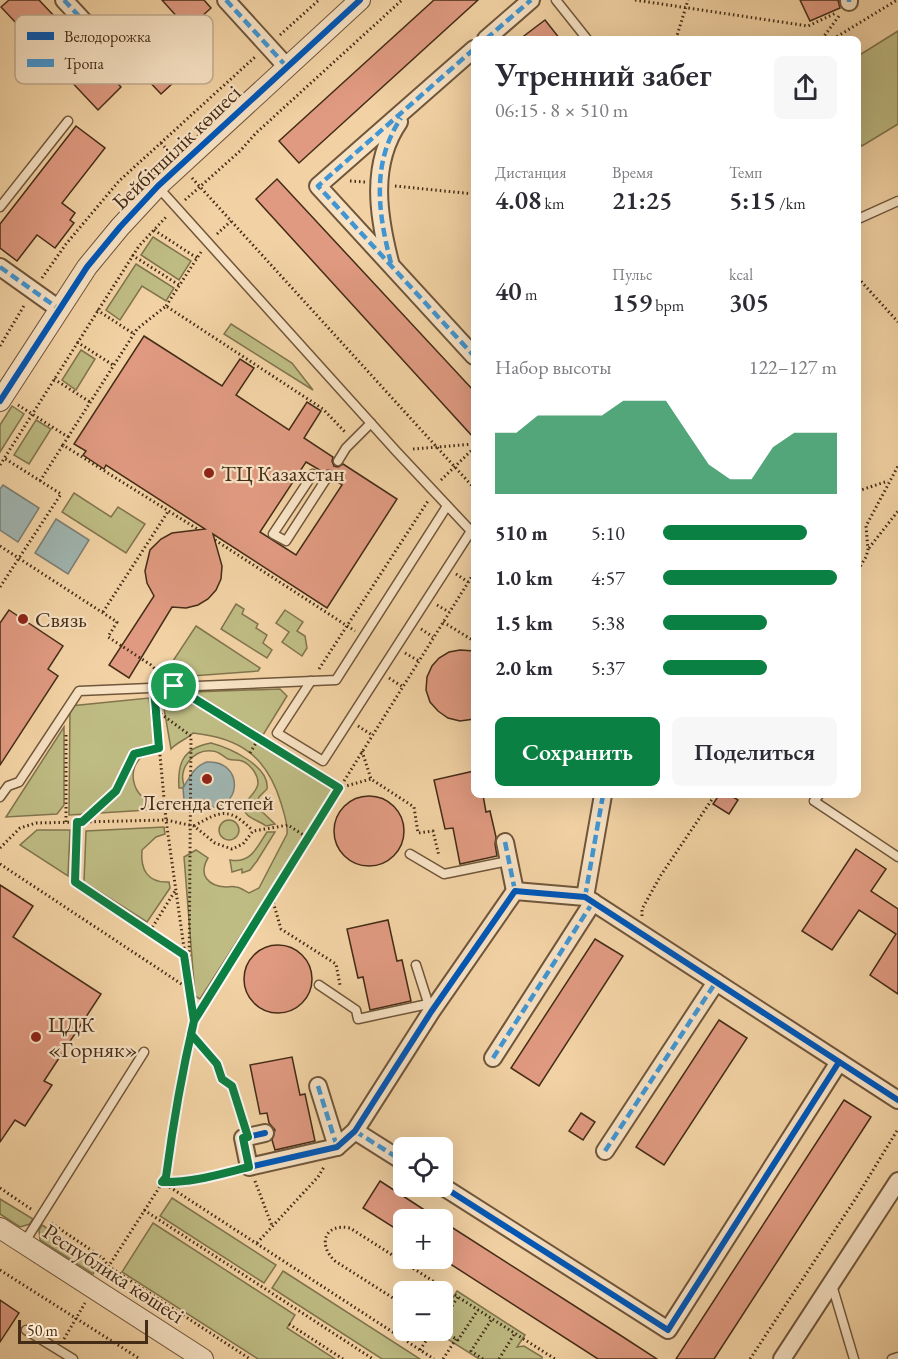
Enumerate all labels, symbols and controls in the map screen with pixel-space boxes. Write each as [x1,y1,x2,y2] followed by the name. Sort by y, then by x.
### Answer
[15,15,213,84] legend
[64,26,151,47] text: Велодорожка
[64,53,104,74] text: Тропа
[495,53,712,96] text: Утренний забег
[774,56,837,119] button: share
[106,78,247,216] street label: Бейбітшілік көшесі
[495,97,628,123] text: 06:15 · 8 × 510 m
[495,162,566,183] text: Дистанция
[612,162,653,183] text: Время
[729,162,762,183] text: Темп
[495,183,541,217] text: 4.08
[612,183,672,217] text: 21:25
[729,183,776,217] text: 5:15
[541,193,564,214] text: km
[776,193,806,214] text: /km
[612,264,653,285] text: Пульс
[729,264,753,285] text: kcal
[495,274,522,308] text: 40
[522,284,537,305] text: m
[612,285,652,319] text: 159
[729,285,769,319] text: 305
[652,295,684,316] text: bpm
[495,354,611,380] text: Набор высоты
[749,354,837,380] text: 122–127 m
[221,459,345,488] place label: ТЦ Казахстан
[202,466,216,480] marker: ТЦ Казахстан
[495,520,548,546] text: 510 m
[591,520,625,546] text: 5:10
[495,565,553,591] text: 1.0 km
[591,565,625,591] text: 4:57
[35,605,87,634] place label: Связь
[495,610,553,636] text: 1.5 km
[591,610,625,636] text: 5:38
[16,612,30,626] marker: Связь
[495,655,553,681] text: 2.0 km
[591,655,625,681] text: 5:37
[148,660,199,711] pin
[157,669,190,702] icon: arrive
[495,717,660,786] button: Сохранить
[672,717,837,786] button: Поделиться
[200,772,214,786] marker: Легенда степей
[140,788,274,817] place label: Легенда степей
[48,1010,138,1064] place label: ЦДК «Горняк»
[29,1030,43,1044] marker: ЦДК «Горняк»
[393,1137,453,1341] map controls
[393,1137,453,1197] button: locate
[393,1209,453,1269] button: +
[37,1217,190,1330] street label: Республика көшесі
[393,1281,453,1341] button: −
[18,1317,148,1344] scale bar
[27,1320,58,1341] text: 50 m

